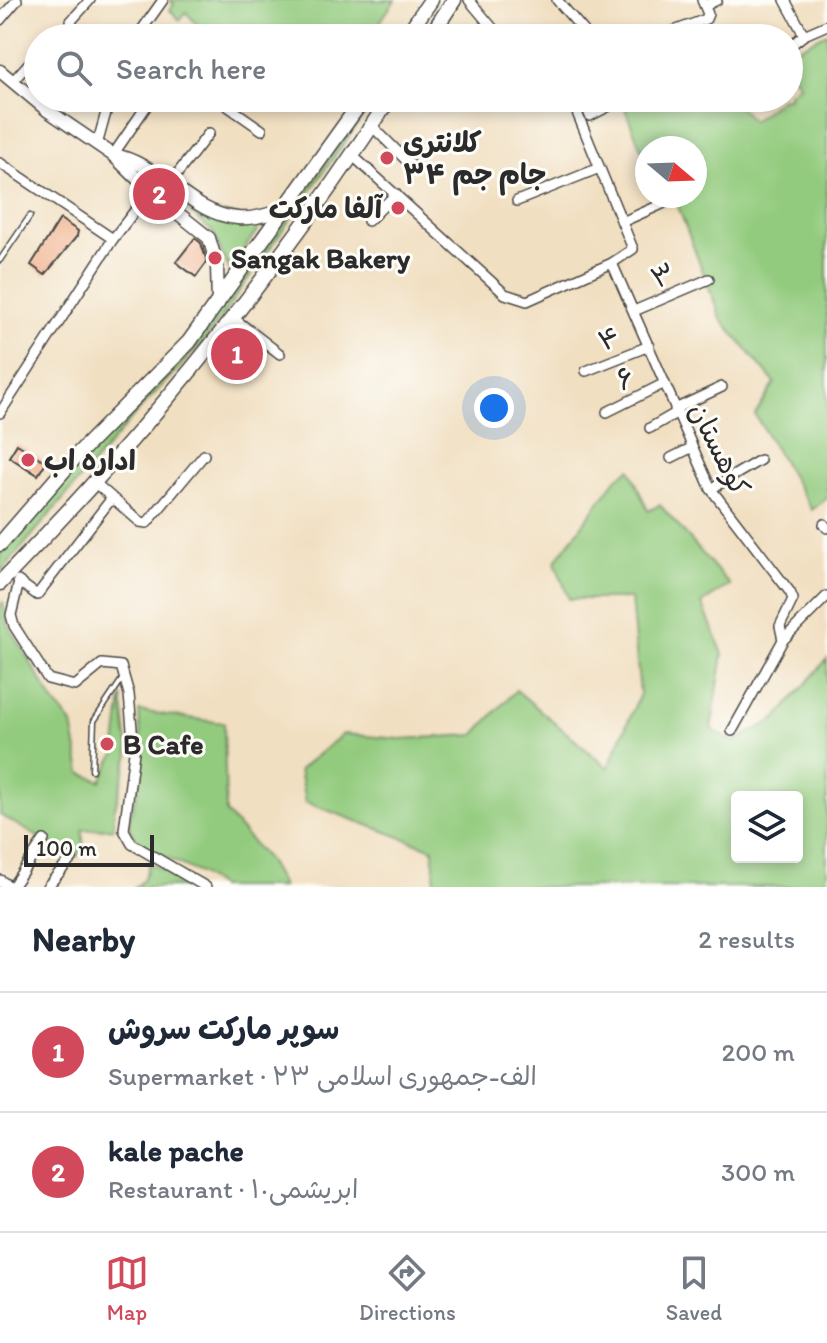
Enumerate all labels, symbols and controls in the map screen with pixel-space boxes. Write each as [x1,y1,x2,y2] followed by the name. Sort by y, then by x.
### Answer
[24,24,803,112] search box
[52,46,96,90] icon: search
[116,50,266,87] text: Search here
[403,125,546,196] place label: کلانتری ۳۴ جام جم
[635,136,707,208] north arrow
[378,149,396,167] marker: کلانتری ۳۴ جام جم
[133,164,185,224] pin: 2
[269,191,384,225] place label: آلفا مارکت
[389,199,407,217] marker: آلفا مارکت
[231,241,411,275] place label: Sangak Bakery
[206,249,224,267] marker: Sangak Bakery
[646,255,680,295] street label: ۳
[593,318,625,358] street label: ۴
[211,324,263,384] pin: 1
[610,359,640,397] street label: ۶
[474,388,514,428] your location
[682,397,758,501] street label: کوهستان
[44,443,136,478] place label: اداره اب
[19,451,37,469] marker: اداره اب
[123,727,204,761] place label: B Cafe
[98,735,116,753] marker: B Cafe
[731,791,803,863] map controls
[731,791,803,863] button: layers
[24,831,154,867] scale bar
[36,835,97,862] text: 100 m
[32,919,135,960] text: Nearby
[698,923,795,955] text: 2 results
[108,1010,340,1047] text: سوپر مارکت سروش
[52,1036,64,1068] text: 1
[722,1036,795,1068] text: 200 m
[108,1060,537,1092] text: Supermarket · ۲۳ الف-جمهوری اسلامی
[108,1132,244,1169] text: kale pache
[51,1156,65,1188] text: 2
[721,1156,795,1188] text: 300 m
[108,1173,358,1205] text: Restaurant · ابریشمی۱۰
[105,1251,149,1326] tab: Map
[359,1251,456,1326] tab: Directions
[666,1251,722,1326] tab: Saved

